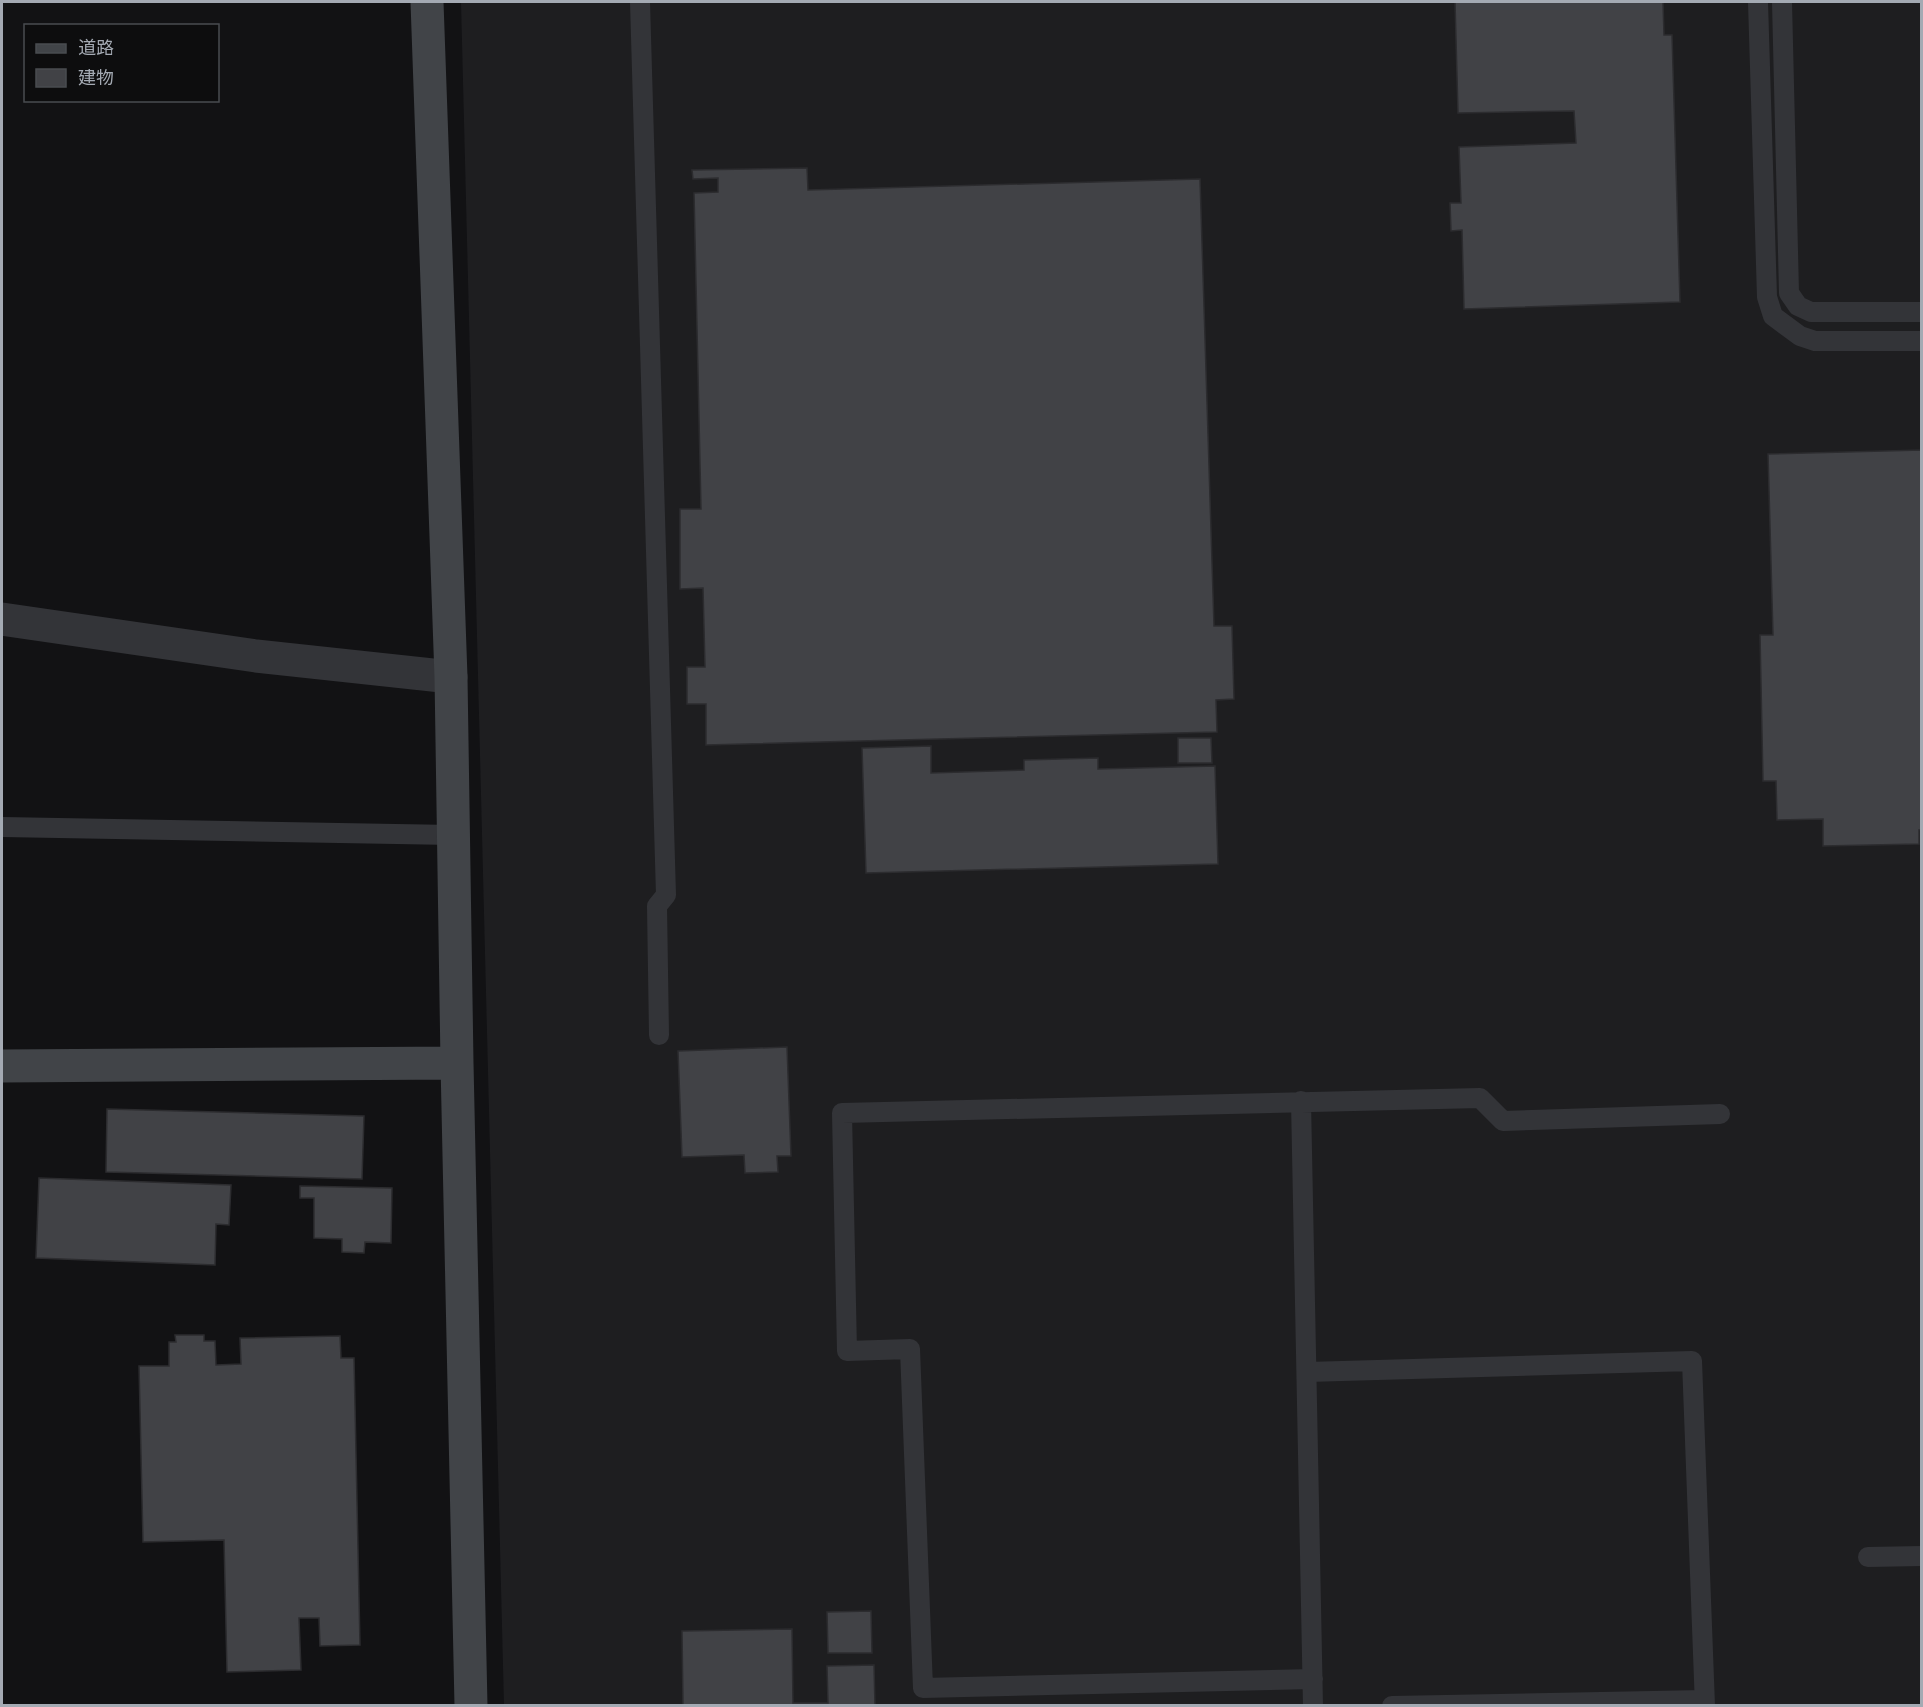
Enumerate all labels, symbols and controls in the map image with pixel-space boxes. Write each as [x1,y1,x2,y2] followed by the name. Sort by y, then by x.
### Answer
[24,24,219,102] legend
[78,38,114,59] text: 道路
[78,68,114,89] text: 建物

